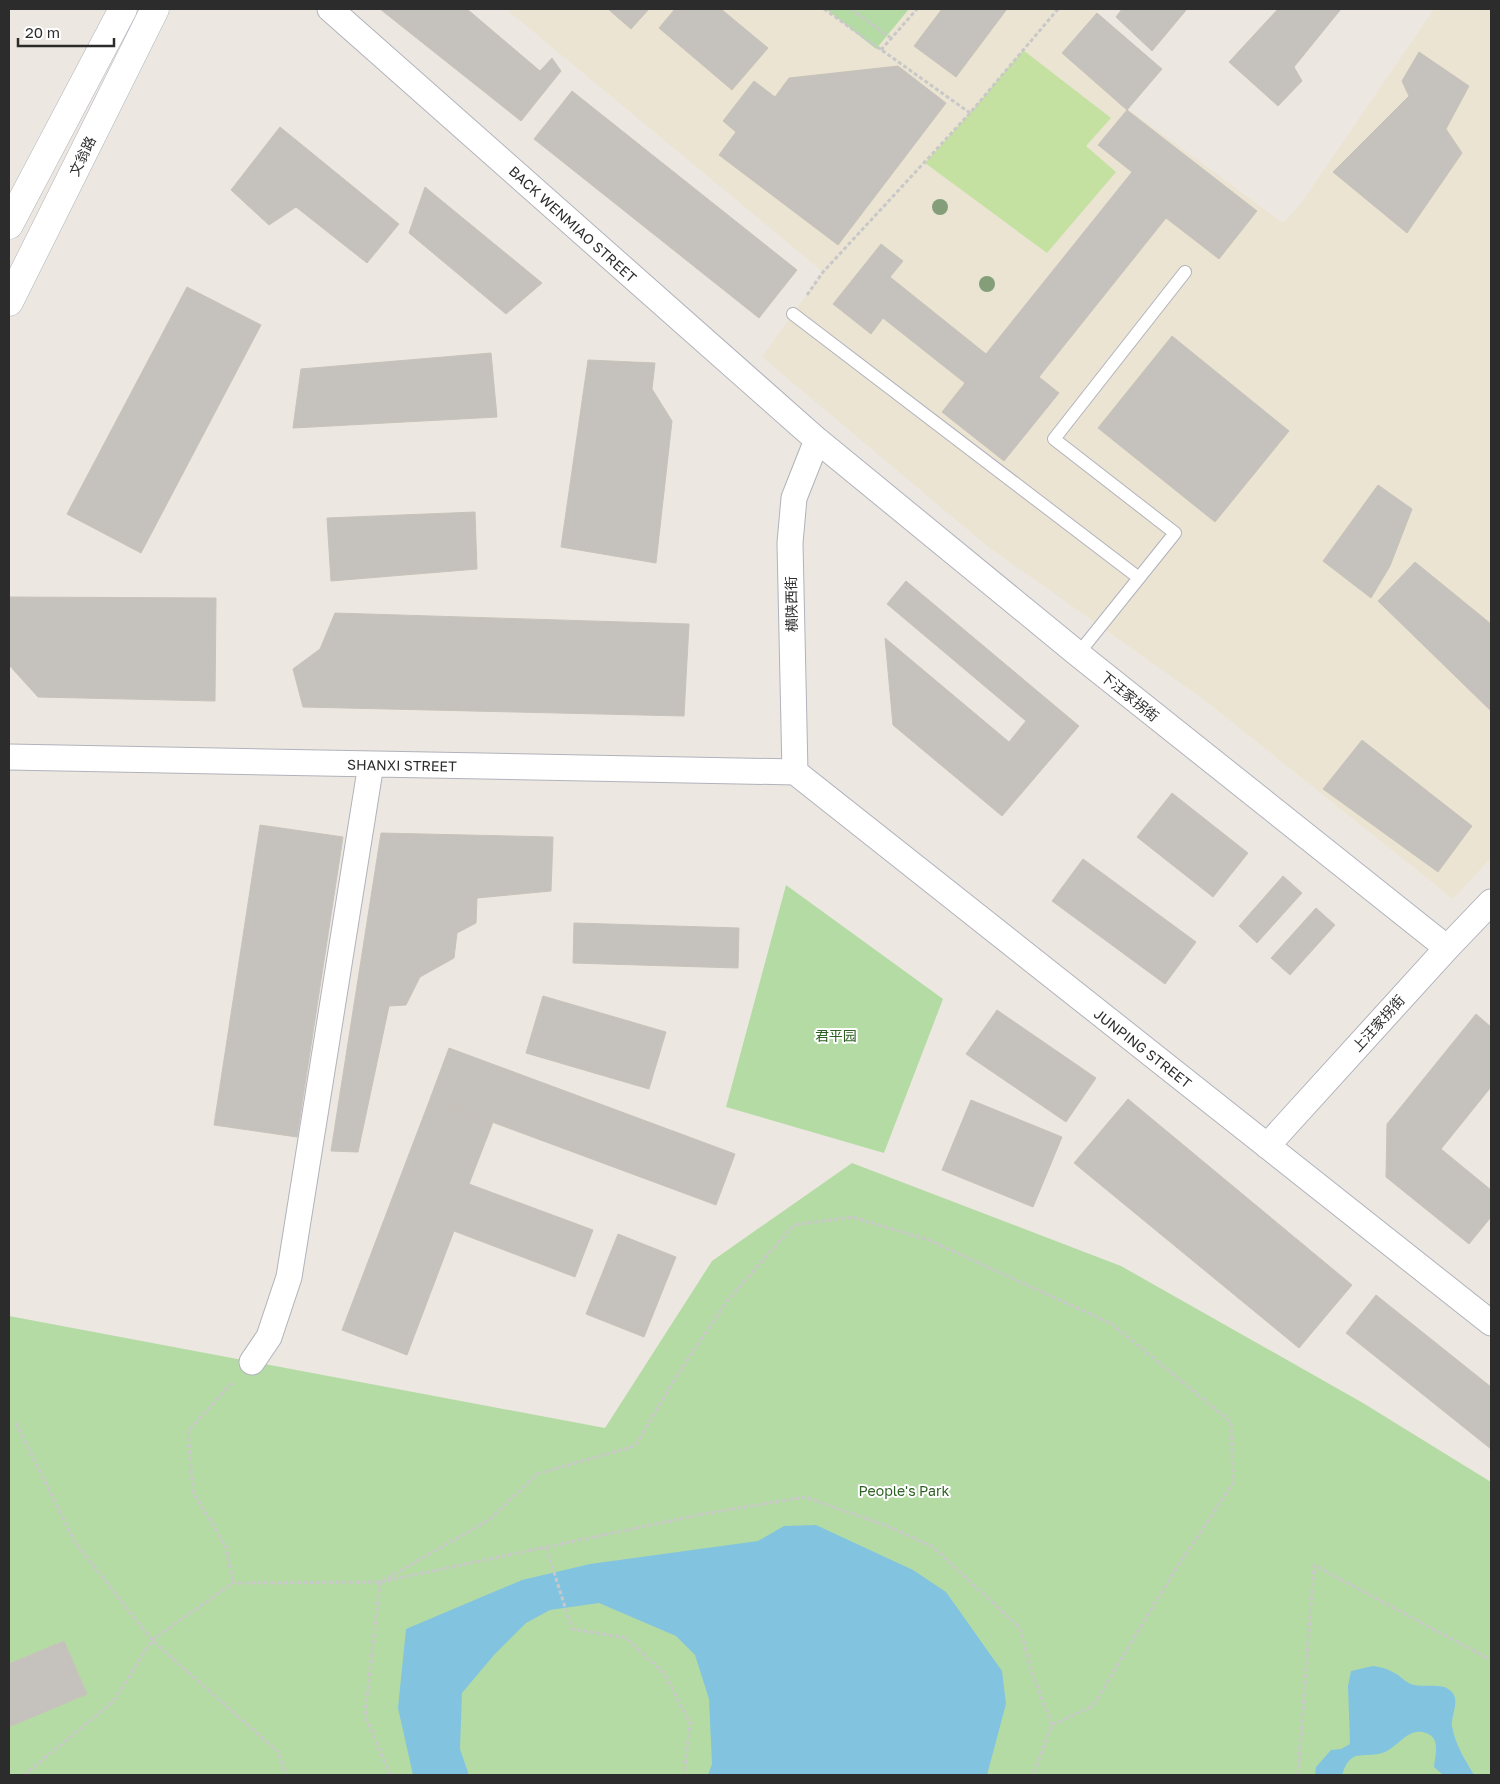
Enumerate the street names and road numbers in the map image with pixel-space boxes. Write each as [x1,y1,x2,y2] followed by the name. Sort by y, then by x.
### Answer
[65,133,99,179] street label: 文翁路
[506,162,641,286] street label: BACK WENMIAO STREET
[782,576,800,632] street label: 横陕西街
[1097,667,1163,725] street label: 下汪家拐街
[347,756,457,774] street label: SHANXI STREET
[1348,991,1408,1055] street label: 上汪家拐街
[1091,1005,1195,1092] street label: JUNPING STREET

